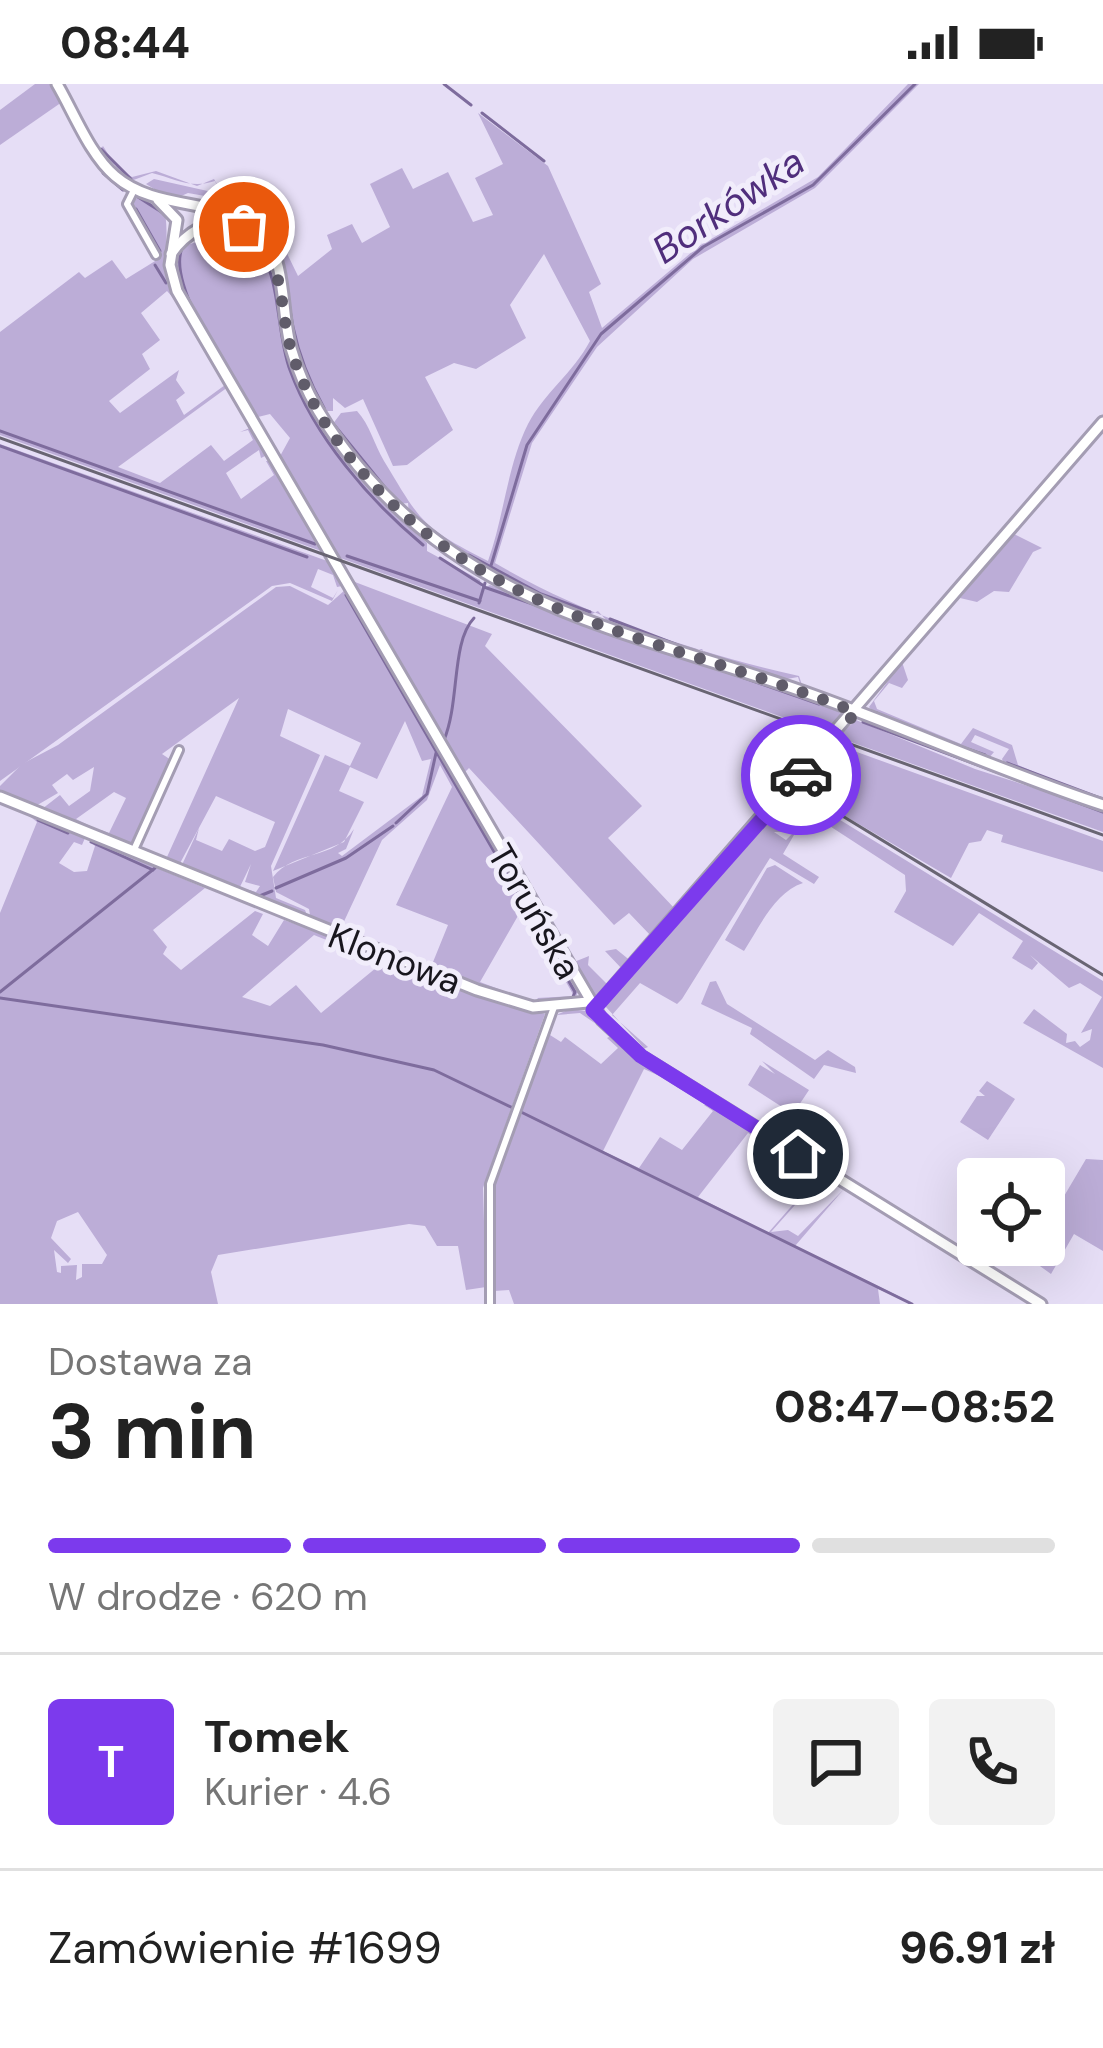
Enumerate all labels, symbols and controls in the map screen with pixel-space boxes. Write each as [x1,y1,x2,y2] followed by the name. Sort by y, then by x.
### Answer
[60,13,190,72] text: 08:44
[642,136,814,275] water label: Borkówka
[193,176,295,278] pin
[211,194,277,260] icon: bag
[741,715,861,835] courier
[768,742,834,808] icon: car
[477,835,592,987] street label: Toruńska
[322,912,468,1005] street label: Klonowa
[747,1103,849,1205] pin
[765,1121,831,1187] icon: home
[957,1158,1065,1266] map controls
[957,1158,1065,1266] button: locate
[48,1336,253,1387] text: Dostawa za
[774,1377,1055,1436] text: 08:47–08:52
[48,1381,256,1482] text: 3 min
[48,1571,368,1622] text: W drodze · 620 m
[773,1699,899,1825] button: chat
[929,1699,1055,1825] button: phone
[204,1707,350,1766] text: Tomek
[98,1732,124,1791] text: T
[204,1766,392,1817] text: Kurier · 4.6
[48,1918,442,1977] text: Zamówienie #1699
[899,1918,1055,1977] text: 96.91 zł

